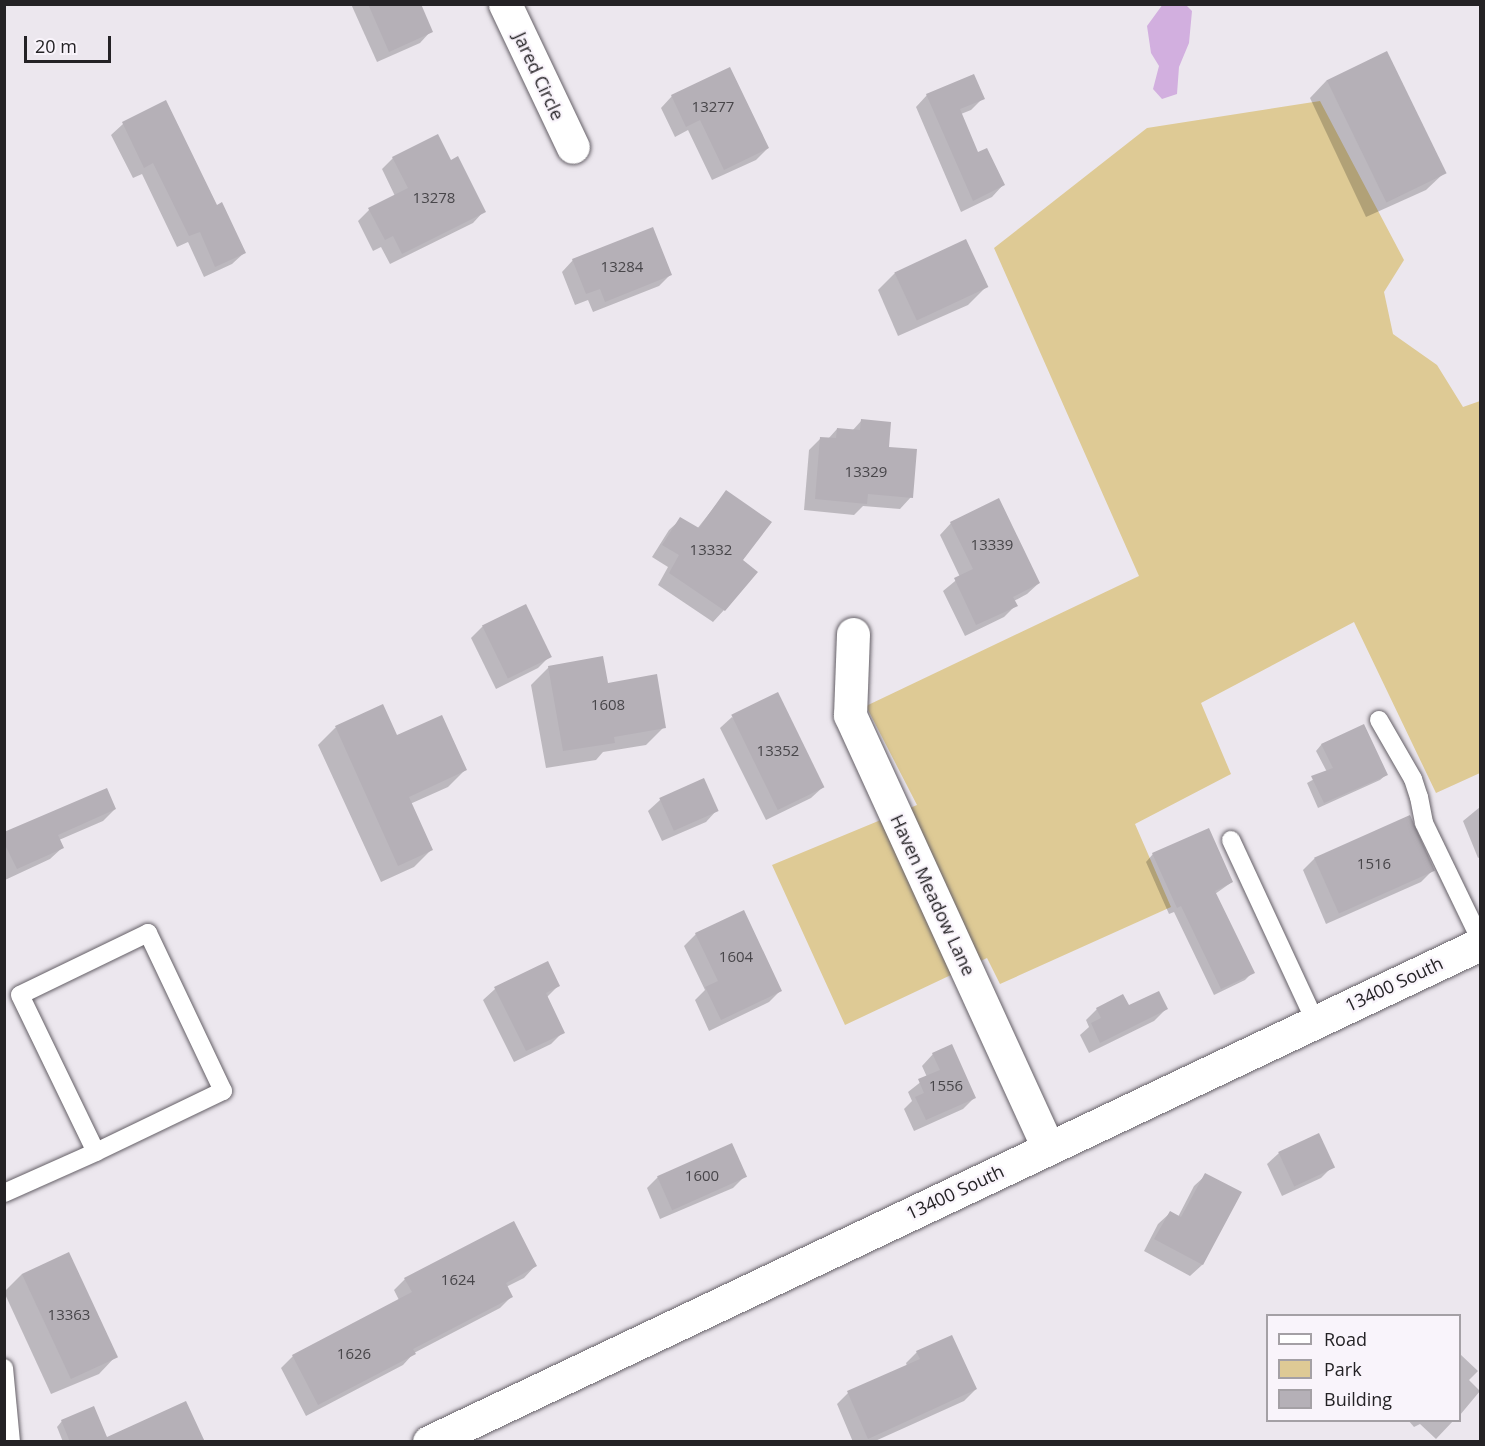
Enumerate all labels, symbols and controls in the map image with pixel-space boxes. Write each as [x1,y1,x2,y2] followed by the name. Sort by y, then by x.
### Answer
[27,24,114,62] scale bar
[509,29,569,123] street label: Jared Circle
[35,34,77,58] text: 20 m
[692,98,734,116] house number: 13277
[413,189,455,207] house number: 13278
[601,258,643,276] house number: 13284
[845,463,887,481] house number: 13329
[971,536,1013,554] house number: 13339
[690,541,732,559] house number: 13332
[591,696,625,714] house number: 1608
[757,742,799,760] house number: 13352
[886,811,980,979] street label: Haven Meadow Lane
[1357,855,1391,873] house number: 1516
[719,948,753,966] house number: 1604
[1342,952,1446,1016] street label: 13400 South
[929,1077,963,1095] house number: 1556
[903,1160,1007,1224] street label: 13400 South
[685,1167,719,1185] house number: 1600
[441,1271,475,1289] house number: 1624
[48,1306,90,1324] house number: 13363
[1266,1314,1461,1422] legend
[1324,1327,1367,1351] text: Road
[337,1345,371,1363] house number: 1626
[1324,1357,1362,1381] text: Park
[1324,1387,1392,1411] text: Building

